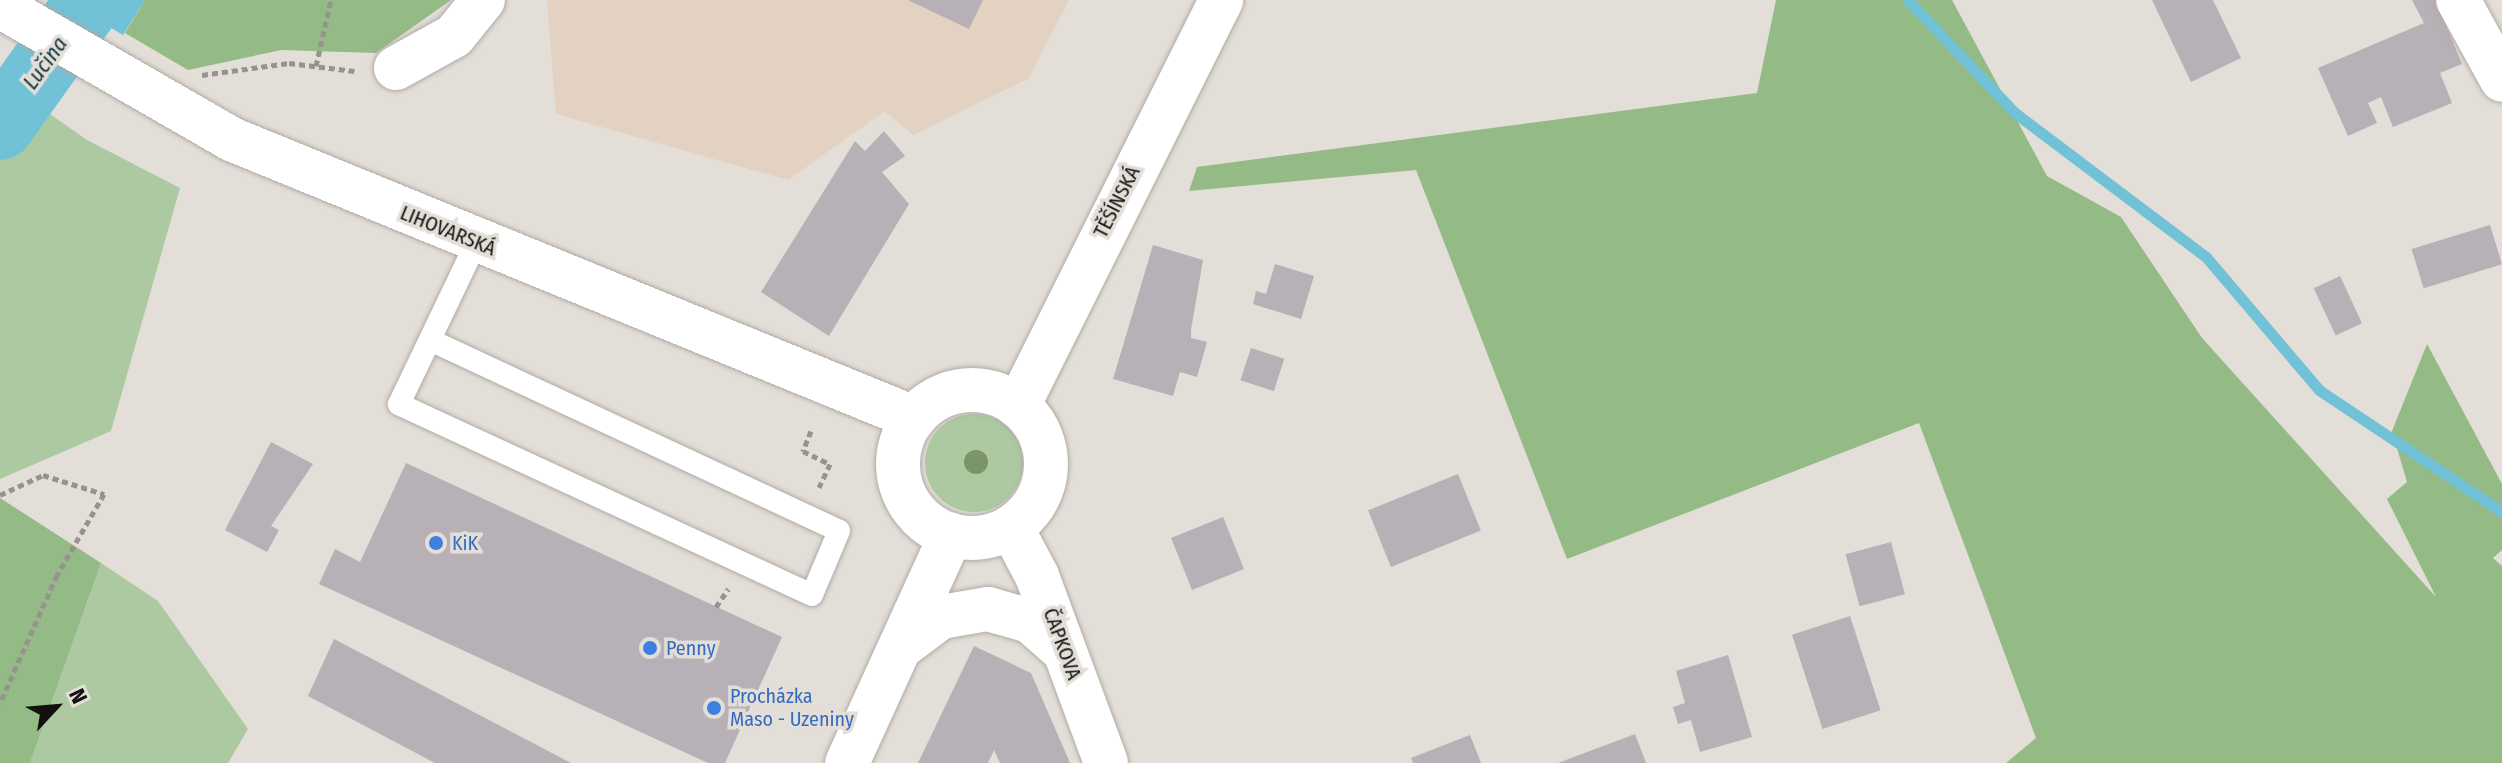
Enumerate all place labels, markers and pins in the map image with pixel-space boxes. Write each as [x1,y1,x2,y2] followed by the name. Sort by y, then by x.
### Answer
[452,531,478,555] place label: KiK
[427,534,445,552] marker: KiK
[666,636,716,660] place label: Penny
[641,639,659,657] marker: Penny
[730,684,854,731] place label: Procházka Maso - Uzeniny
[705,699,723,717] marker: Procházka Maso - Uzeniny

